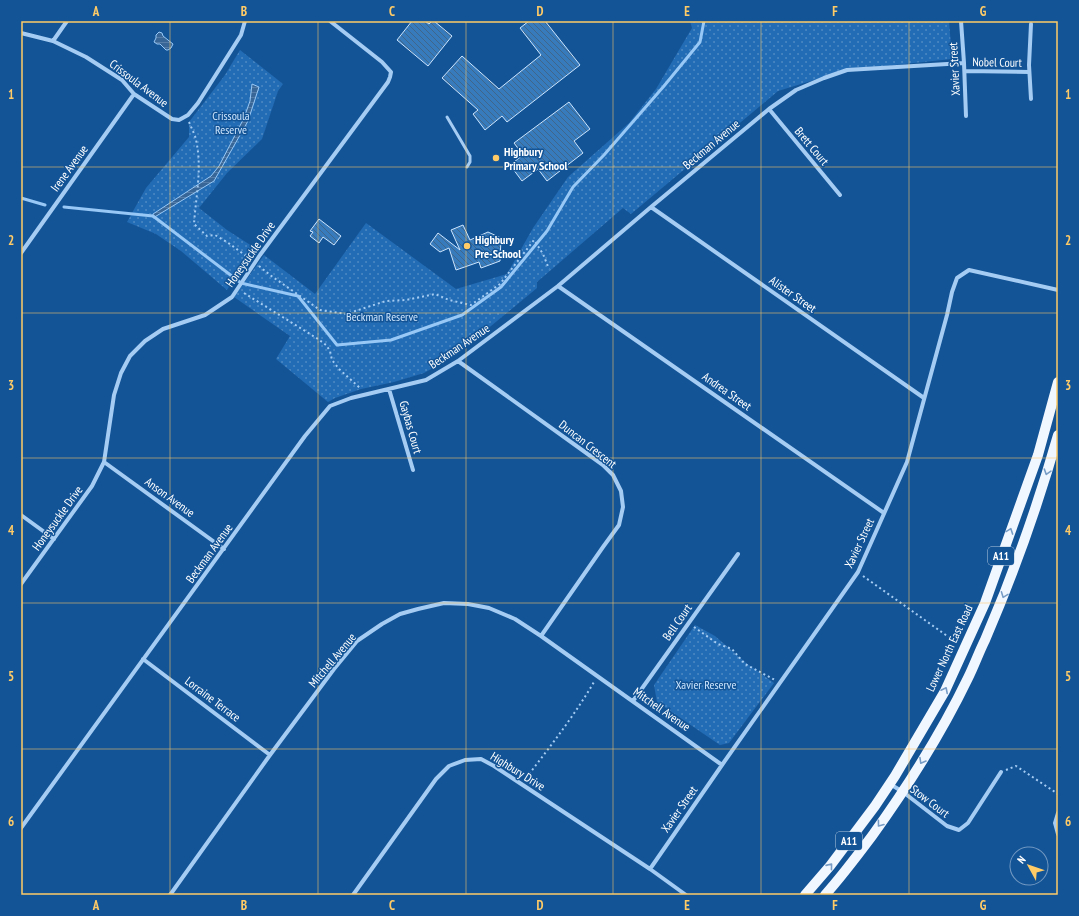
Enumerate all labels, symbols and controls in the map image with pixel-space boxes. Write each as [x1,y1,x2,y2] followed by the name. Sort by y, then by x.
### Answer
[92,3,100,20] text: A
[241,3,247,20] text: B
[389,3,395,20] text: C
[537,3,544,20] text: D
[684,3,690,20] text: E
[832,3,838,20] text: F
[980,3,987,20] text: G
[945,41,963,96] street label: Xavier Street
[972,54,1023,70] street label: Nobel Court
[107,56,171,110] street label: Crissoula Avenue
[8,86,14,103] text: 1
[1065,86,1071,103] text: 1
[212,108,250,137] park label: Crissoula Reserve
[679,116,743,172] street label: Beckman Avenue
[792,124,833,169] street label: Brett Court
[47,142,91,194] street label: Irene Avenue
[504,144,568,173] place label: Highbury Primary School
[491,153,501,163] marker: Highbury Primary School
[222,218,278,290] street label: Honeysuckle Drive
[8,232,14,249] text: 2
[475,232,521,261] place label: Highbury Pre-School
[1065,232,1071,249] text: 2
[462,241,472,251] marker: Highbury Pre-School
[767,272,820,316] street label: Alister Street
[346,309,418,324] park label: Beckman Reserve
[426,320,492,372] street label: Beckman Avenue
[700,369,755,414] street label: Andrea Street
[8,377,14,394] text: 3
[1065,377,1071,394] text: 3
[396,399,426,456] street label: Gaybas Court
[556,417,620,472] street label: Duncan Crescent
[1043,468,1052,475] one-way arrow
[142,474,198,520] street label: Anson Avenue
[28,483,86,553] street label: Honeysuckle Drive
[841,515,877,570] street label: Xavier Street
[182,520,236,586] street label: Beckman Avenue
[8,522,15,539] text: 4
[1065,522,1072,539] text: 4
[1006,527,1014,534] one-way arrow
[988,547,1014,565] road number: A11
[1000,591,1008,598] one-way arrow
[659,600,695,643] street label: Bell Court
[922,602,976,694] street label: Lower North East Road
[305,630,359,690] street label: Mitchell Avenue
[8,668,14,685] text: 5
[1065,668,1071,685] text: 5
[182,673,244,725] street label: Lorraine Terrace
[676,677,736,692] park label: Xavier Reserve
[631,684,693,734] street label: Mitchell Avenue
[940,686,948,694] one-way arrow
[488,748,548,794] street label: Highbury Drive
[920,757,927,764] one-way arrow
[907,781,953,821] street label: Stow Court
[658,782,701,835] street label: Xavier Street
[8,813,14,830] text: 6
[1065,813,1071,830] text: 6
[877,820,885,827] one-way arrow
[836,832,862,850] road number: A11
[1009,846,1049,886] north arrow
[1014,853,1029,866] text: N
[826,863,833,870] one-way arrow
[92,897,100,914] text: A
[241,897,247,914] text: B
[389,897,395,914] text: C
[537,897,544,914] text: D
[684,897,690,914] text: E
[832,897,838,914] text: F
[980,897,987,914] text: G

